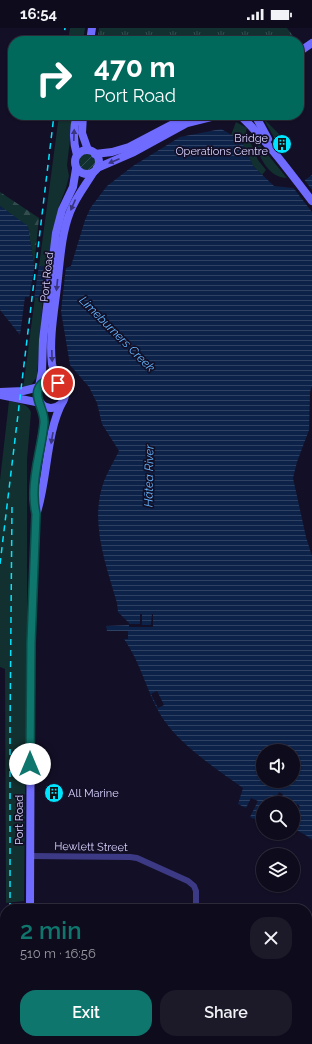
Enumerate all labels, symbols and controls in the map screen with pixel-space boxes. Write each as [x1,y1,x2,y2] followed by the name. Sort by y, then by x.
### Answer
[20,5,57,23] text: 16:54
[94,51,176,84] text: 470 m
[28,52,80,104] icon: right
[94,85,176,106] text: Port Road
[71,128,77,141] one-way arrow
[175,132,269,158] place label: Bridge Operations Centre
[271,133,293,155] building icon: Bridge Operations Centre
[108,158,120,164] one-way arrow
[70,200,76,211] one-way arrow
[38,251,56,303] street label: Port Road
[54,279,60,291] one-way arrow
[76,293,158,375] water label: Limeburners Creek
[49,350,55,363] one-way arrow
[41,366,75,400] pin
[47,372,69,394] icon: arrive
[48,432,54,444] one-way arrow
[141,444,157,507] water label: Hātea River
[9,743,51,785] position arrow
[256,744,300,892] map controls
[256,744,300,788] button: sound
[43,782,65,804] building icon: All Marine
[68,787,119,800] place label: All Marine
[13,795,26,845] street label: Port Road
[256,796,300,840] button: search
[54,840,128,854] street label: Hewlett Street
[256,848,300,892] button: layers
[20,916,82,945] text: 2 min
[250,917,292,959] button: close
[20,946,96,961] text: 510 m · 16:56
[20,990,152,1036] button: Exit
[160,990,292,1036] button: Share

